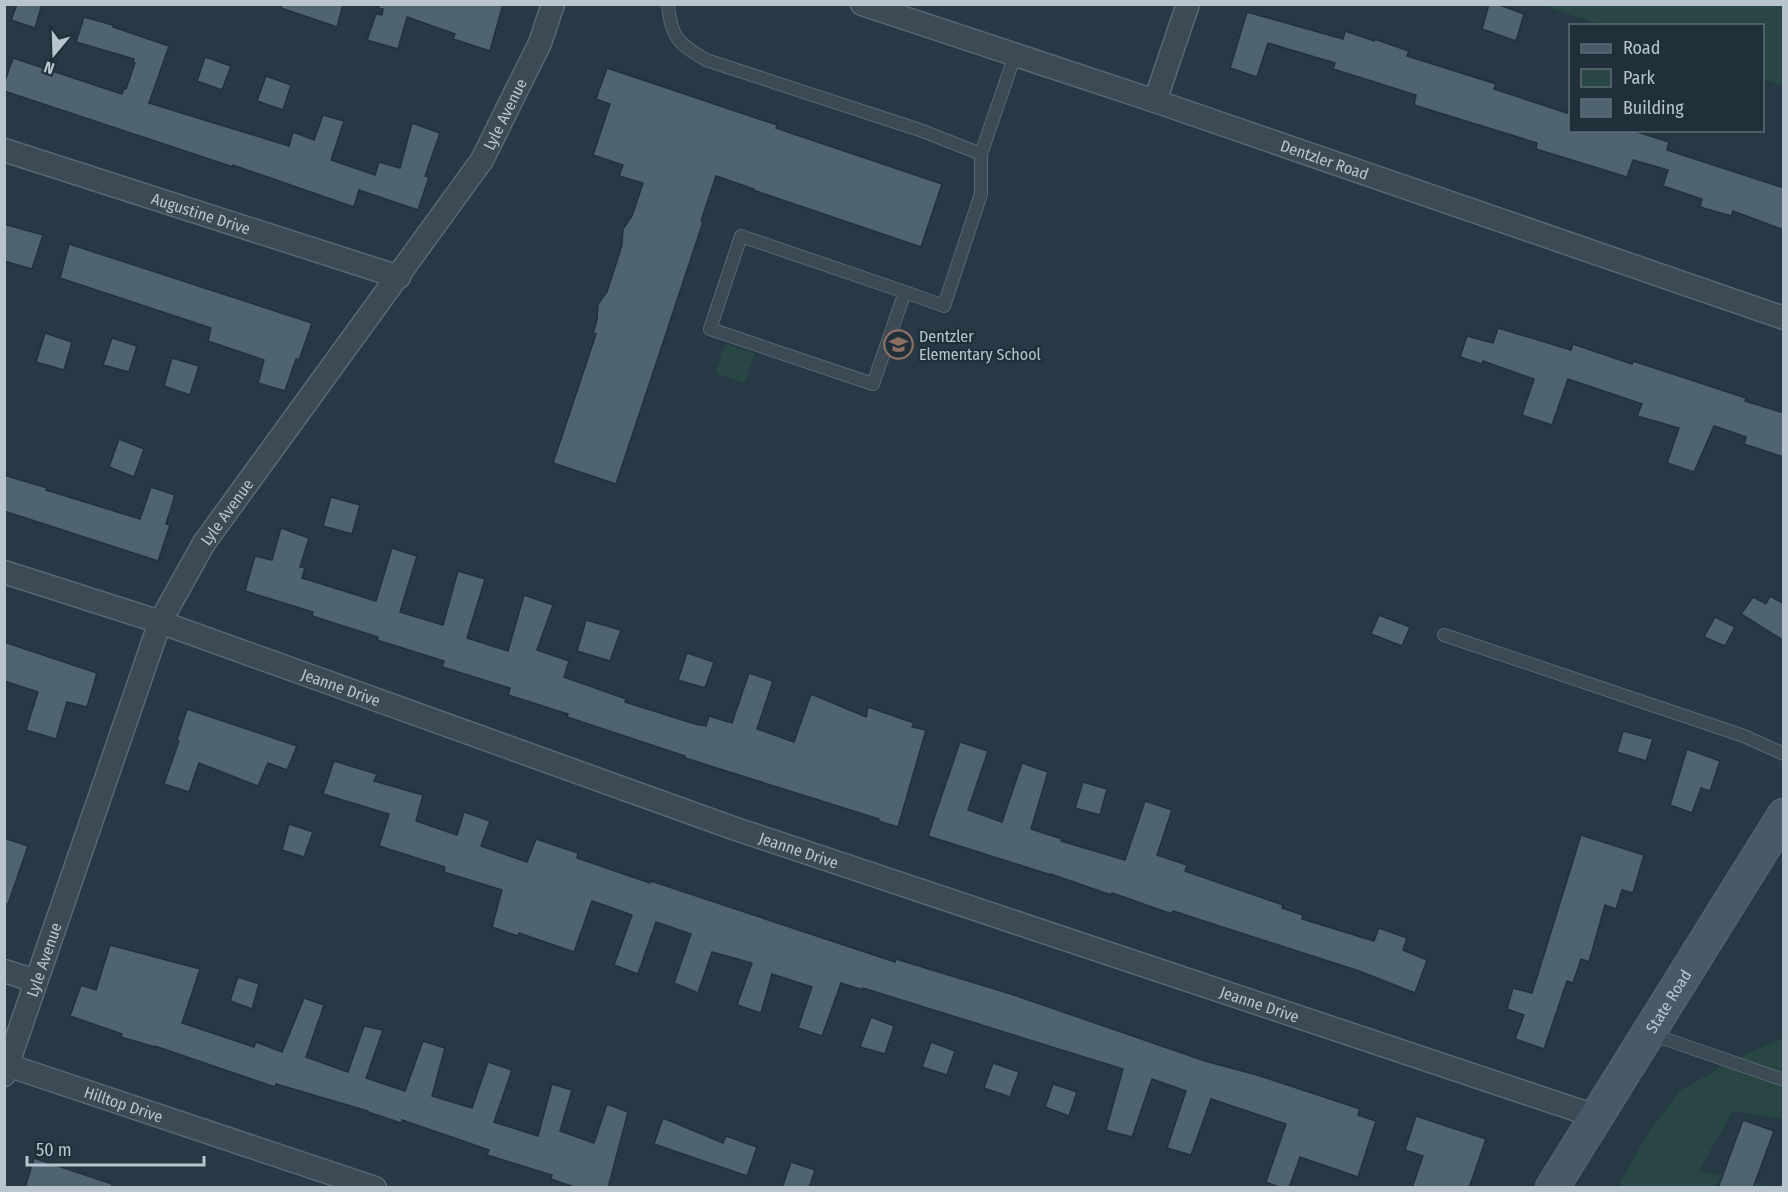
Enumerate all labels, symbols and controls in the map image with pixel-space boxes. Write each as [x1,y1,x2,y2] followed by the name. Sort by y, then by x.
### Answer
[24,24,84,84] north arrow
[1569,24,1764,132] legend
[1623,37,1660,59] text: Road
[42,57,57,78] text: N
[1623,67,1656,89] text: Park
[480,75,531,153] street label: Lyle Avenue
[1623,97,1684,119] text: Building
[1278,136,1371,184] street label: Dentzler Road
[149,189,253,239] street label: Augustine Drive
[919,327,1041,364] place label: Dentzler Elementary School
[882,329,914,361] school or university icon: Dentzler Elementary School
[197,475,257,549] street label: Lyle Avenue
[299,665,383,710] street label: Jeanne Drive
[756,828,841,873] street label: Jeanne Drive
[23,920,66,999] street label: Lyle Avenue
[1642,966,1695,1037] street label: State Road
[1217,982,1302,1027] street label: Jeanne Drive
[82,1082,165,1126] street label: Hilltop Drive
[27,1129,204,1167] scale bar
[36,1139,72,1161] text: 50 m

